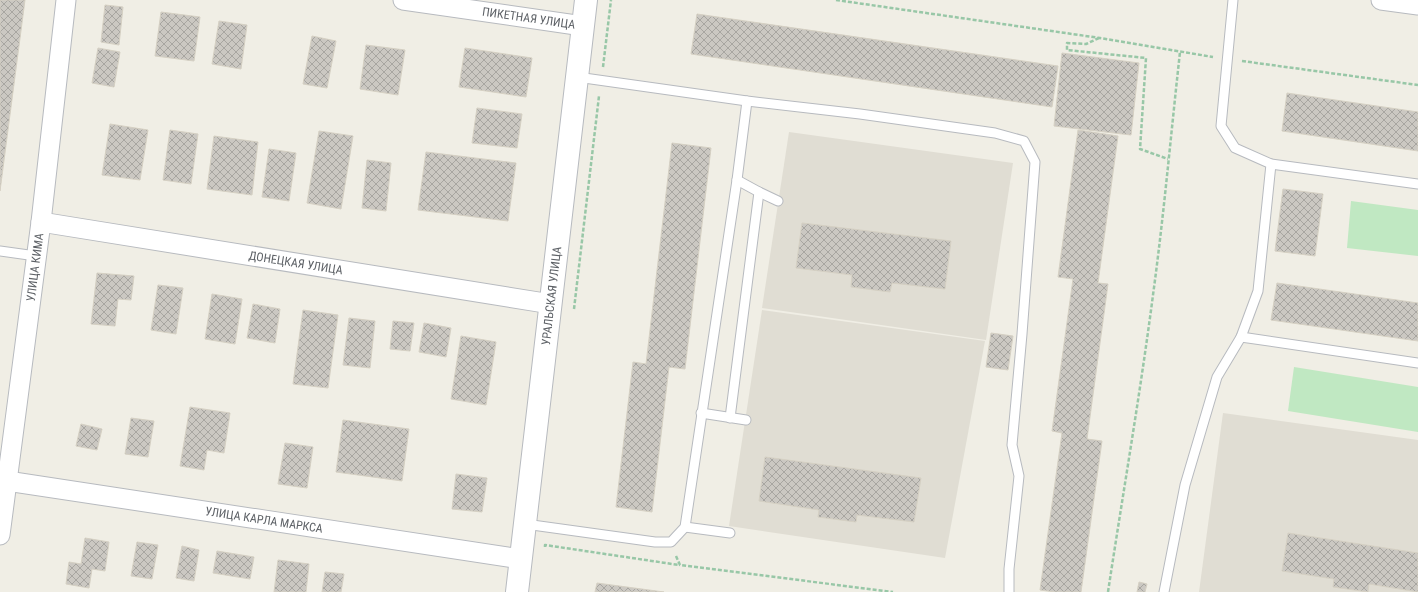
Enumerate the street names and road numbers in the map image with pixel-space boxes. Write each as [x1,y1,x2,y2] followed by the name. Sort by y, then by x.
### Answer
[481,5,576,32] street label: ПИКЕТНАЯ УЛИЦА
[24,232,46,302] street label: УЛИЦА КИМА
[539,246,564,346] street label: УРАЛЬСКАЯ УЛИЦА
[248,248,344,277] street label: ДОНЕЦКАЯ УЛИЦА
[204,504,324,536] street label: УЛИЦА КАРЛА МАРКСА

